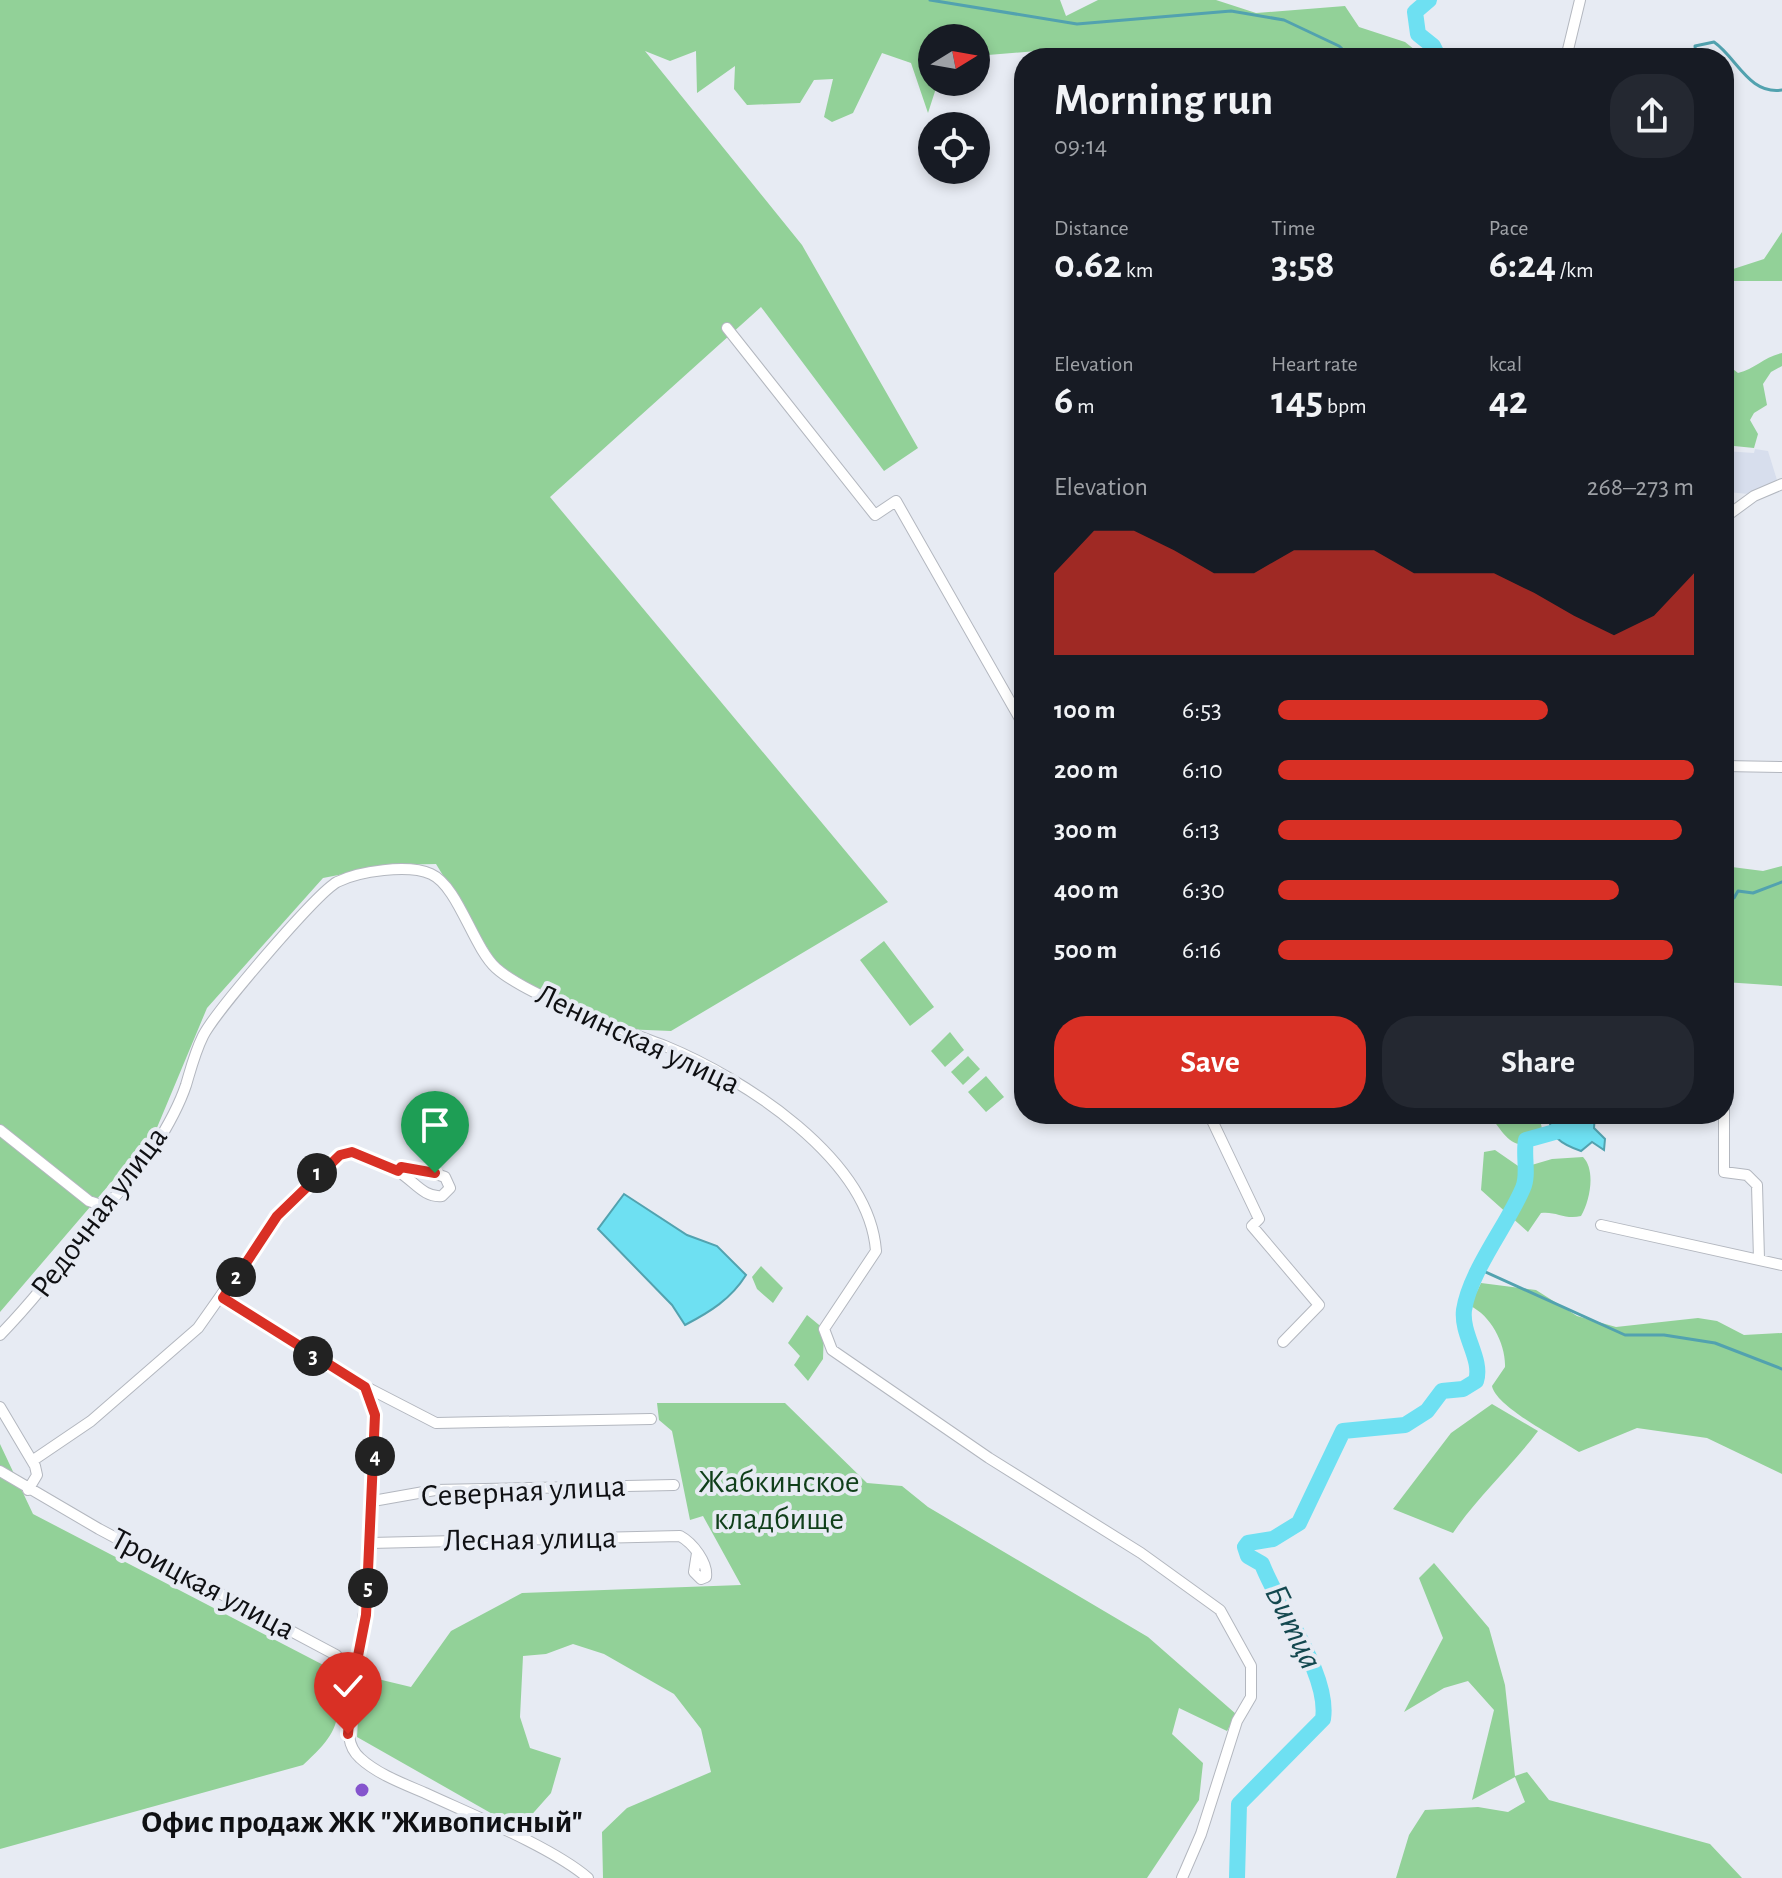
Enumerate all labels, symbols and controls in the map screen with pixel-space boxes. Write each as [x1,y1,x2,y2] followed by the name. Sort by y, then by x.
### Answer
[918,24,990,96] north arrow
[918,24,990,184] map controls
[1610,74,1694,158] button: share
[1054,79,1273,123] text: Morning run
[918,112,990,184] button: locate
[1054,133,1107,159] text: 09:14
[1054,217,1129,239] text: Distance
[1271,217,1315,239] text: Time
[1489,217,1528,239] text: Pace
[1054,245,1122,285] text: 0.62
[1271,245,1335,285] text: 3:58
[1489,245,1556,285] text: 6:24
[1122,259,1153,281] text: km
[1556,259,1594,281] text: /km
[1054,353,1134,375] text: Elevation
[1271,353,1358,375] text: Heart rate
[1489,353,1522,375] text: kcal
[1054,381,1073,421] text: 6
[1271,381,1323,421] text: 145
[1489,381,1528,421] text: 42
[1073,395,1095,417] text: m
[1323,395,1367,417] text: bpm
[1054,474,1148,500] text: Elevation
[1587,474,1694,500] text: 268–273 m
[1054,697,1115,723] text: 100 m
[1182,697,1222,723] text: 6:53
[1054,757,1118,783] text: 200 m
[1182,757,1223,783] text: 6:10
[1054,817,1117,843] text: 300 m
[1182,817,1220,843] text: 6:13
[1054,877,1119,903] text: 400 m
[1182,877,1225,903] text: 6:30
[1054,937,1117,963] text: 500 m
[1182,937,1221,963] text: 6:16
[531,978,745,1100] street label: Ленинская улица
[1054,1016,1366,1108] button: Save
[1382,1016,1694,1108] button: Share
[401,1091,469,1173] pin
[413,1103,457,1147] icon: arrive
[25,1121,173,1303] street label: Редочная улица
[297,1153,337,1193] pin: 1
[313,1162,321,1184] text: 1
[216,1257,256,1297] pin: 2
[231,1266,241,1288] text: 2
[293,1336,333,1376] pin: 3
[308,1345,318,1367] text: 3
[355,1436,395,1476] pin: 4
[369,1445,381,1467] text: 4
[698,1466,860,1535] park label: Жабкинское кладбище
[420,1470,626,1512] street label: Северная улица
[443,1521,617,1557] street label: Лесная улица
[106,1522,300,1646] street label: Троицкая улица
[348,1568,388,1608] pin: 5
[363,1577,373,1599] text: 5
[1258,1579,1328,1675] water label: Битца
[314,1652,382,1734] pin
[326,1664,370,1708] icon: check
[353,1781,371,1799] marker: Офис продаж ЖК "Живописный"
[141,1806,583,1838] place label: Офис продаж ЖК "Живописный"

